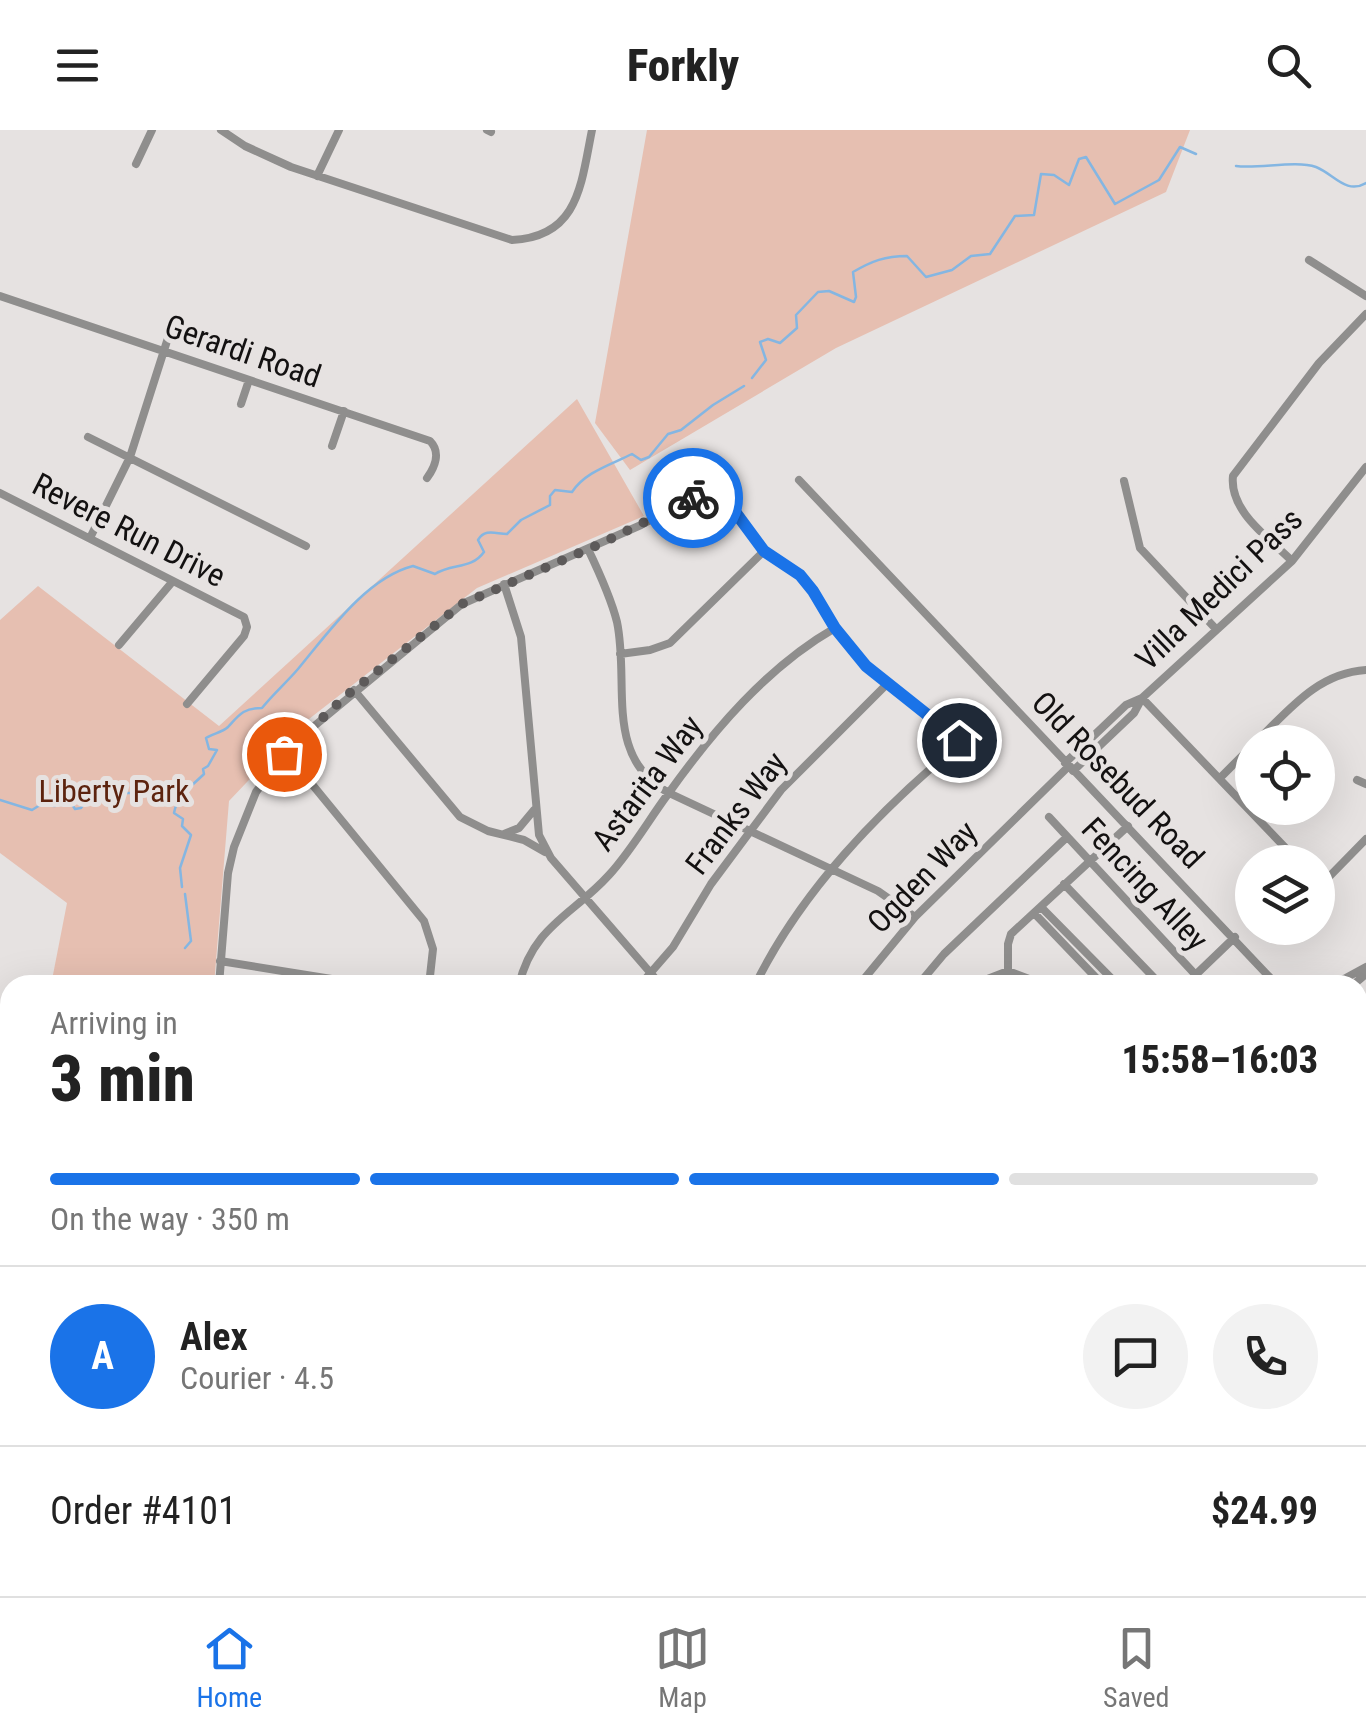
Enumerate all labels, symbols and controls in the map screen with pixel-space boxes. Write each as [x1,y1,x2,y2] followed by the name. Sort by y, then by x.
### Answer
[50,38,105,93] icon: menu
[1261,38,1316,93] icon: search
[627,39,739,92] text: Forkly
[160,307,326,395] street label: Gerardi Road
[643,448,743,548] courier
[26,465,232,595] street label: Revere Run Drive
[666,471,721,526] icon: bike
[1128,500,1310,678] street label: Villa Medici Pass
[1024,684,1212,876] street label: Old Rosebud Road
[917,698,1002,783] pin
[584,708,710,858] street label: Astarita Way
[242,712,327,797] pin
[932,713,987,768] icon: home
[1235,725,1335,945] map controls
[1235,725,1335,825] button: locate
[257,727,312,782] icon: bag
[678,744,794,882] street label: Franks Way
[38,772,190,810] park label: Liberty Park
[1074,810,1216,958] street label: Fencing Alley
[859,813,985,941] street label: Ogden Way
[1235,845,1335,945] button: layers
[50,1004,178,1042] text: Arriving in
[1121,1038,1318,1082] text: 15:58–16:03
[50,1041,195,1117] text: 3 min
[50,1200,290,1238] text: On the way · 350 m
[1083,1304,1188,1409] button: chat
[1213,1304,1318,1409] button: phone
[180,1315,248,1359] text: Alex
[91,1334,114,1378] text: A
[180,1359,334,1397] text: Courier · 4.5
[50,1489,237,1533] text: Order #4101
[1211,1489,1318,1533] text: $24.99
[196,1621,262,1714] tab: Home
[655,1621,710,1714] tab: Map
[1103,1621,1170,1714] tab: Saved

